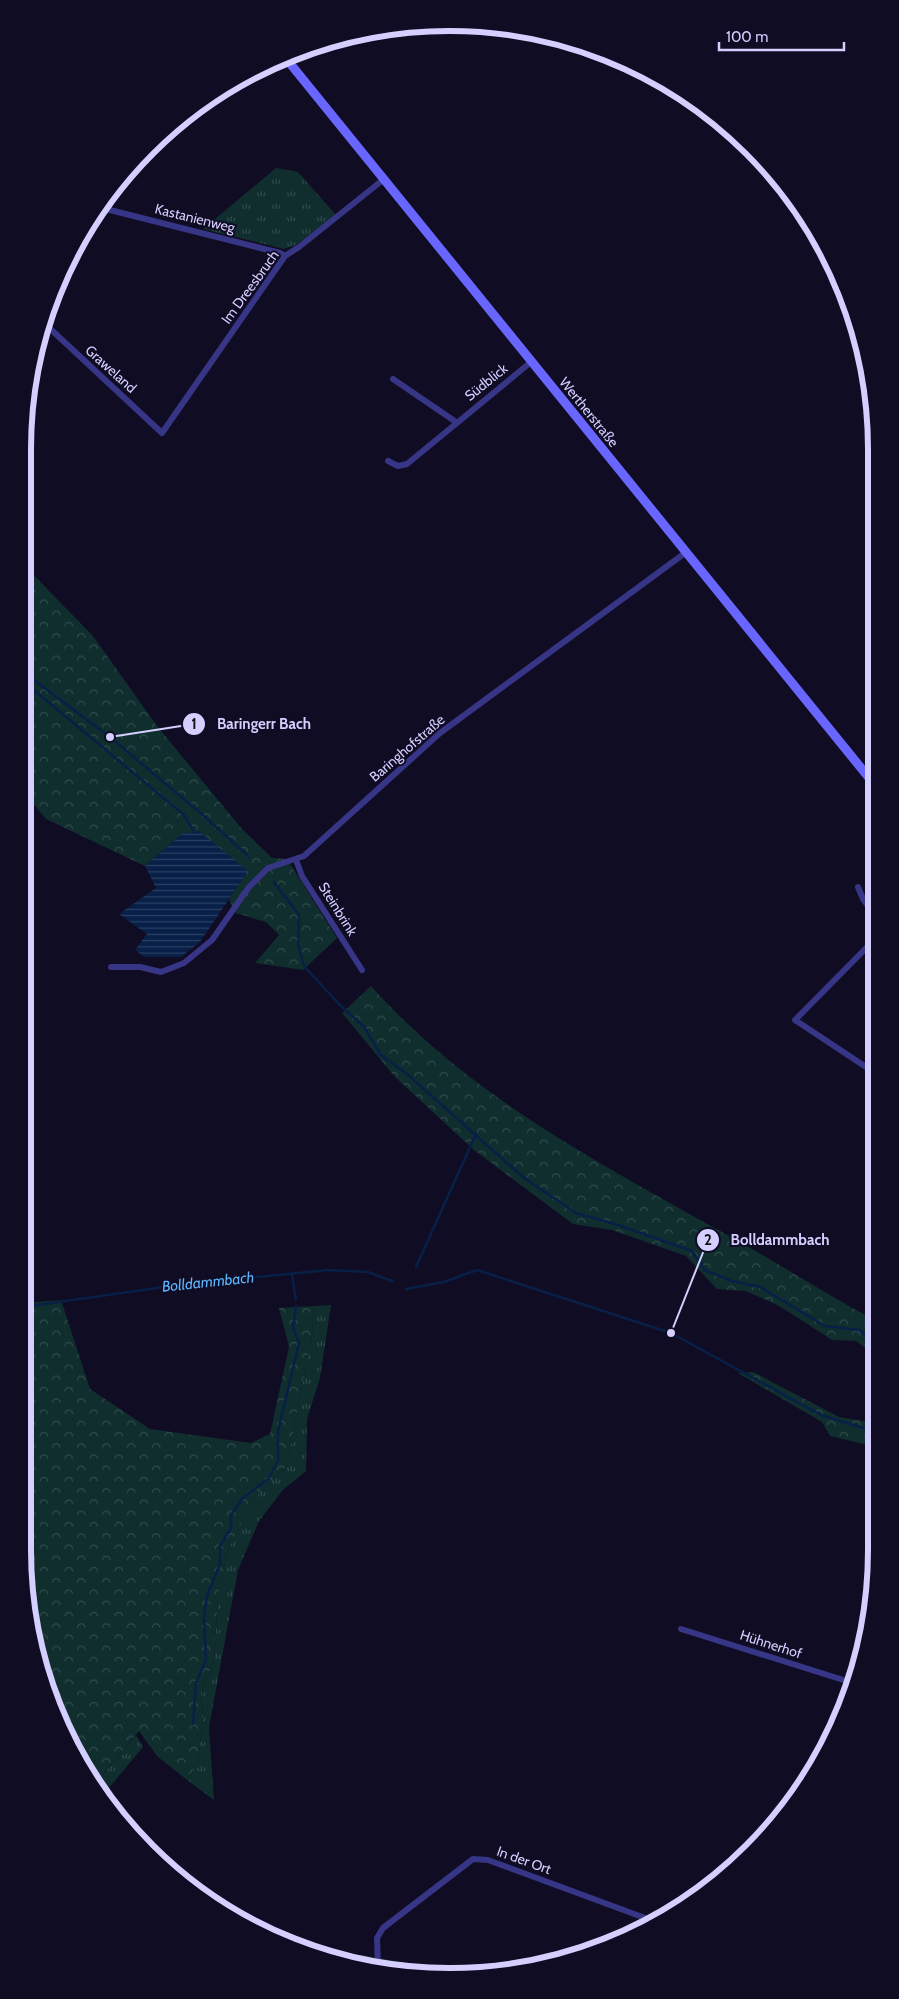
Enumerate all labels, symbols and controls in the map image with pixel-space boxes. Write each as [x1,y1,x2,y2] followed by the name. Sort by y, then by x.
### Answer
[719,20,844,52] scale bar
[726,28,768,46] text: 100 m
[153,199,238,237] street label: Kastanienweg
[217,247,283,327] street label: Im Dreesbruch
[82,341,140,397] street label: Graweland
[461,359,512,405] street label: Südblick
[555,373,623,451] street label: Wertherstraße
[182,709,321,739] callout: Baringerr Bach
[366,710,448,786] street label: Baringhofstraße
[191,715,197,733] text: 1
[217,715,311,733] text: Baringerr Bach
[315,879,362,940] street label: Steinbrink
[695,1225,839,1255] callout: Bolldammbach
[704,1231,712,1249] text: 2
[731,1231,829,1249] text: Bolldammbach
[161,1268,255,1296] water label: Bolldammbach
[738,1626,805,1663] street label: Hühnerhof
[494,1842,554,1878] street label: In der Ort

